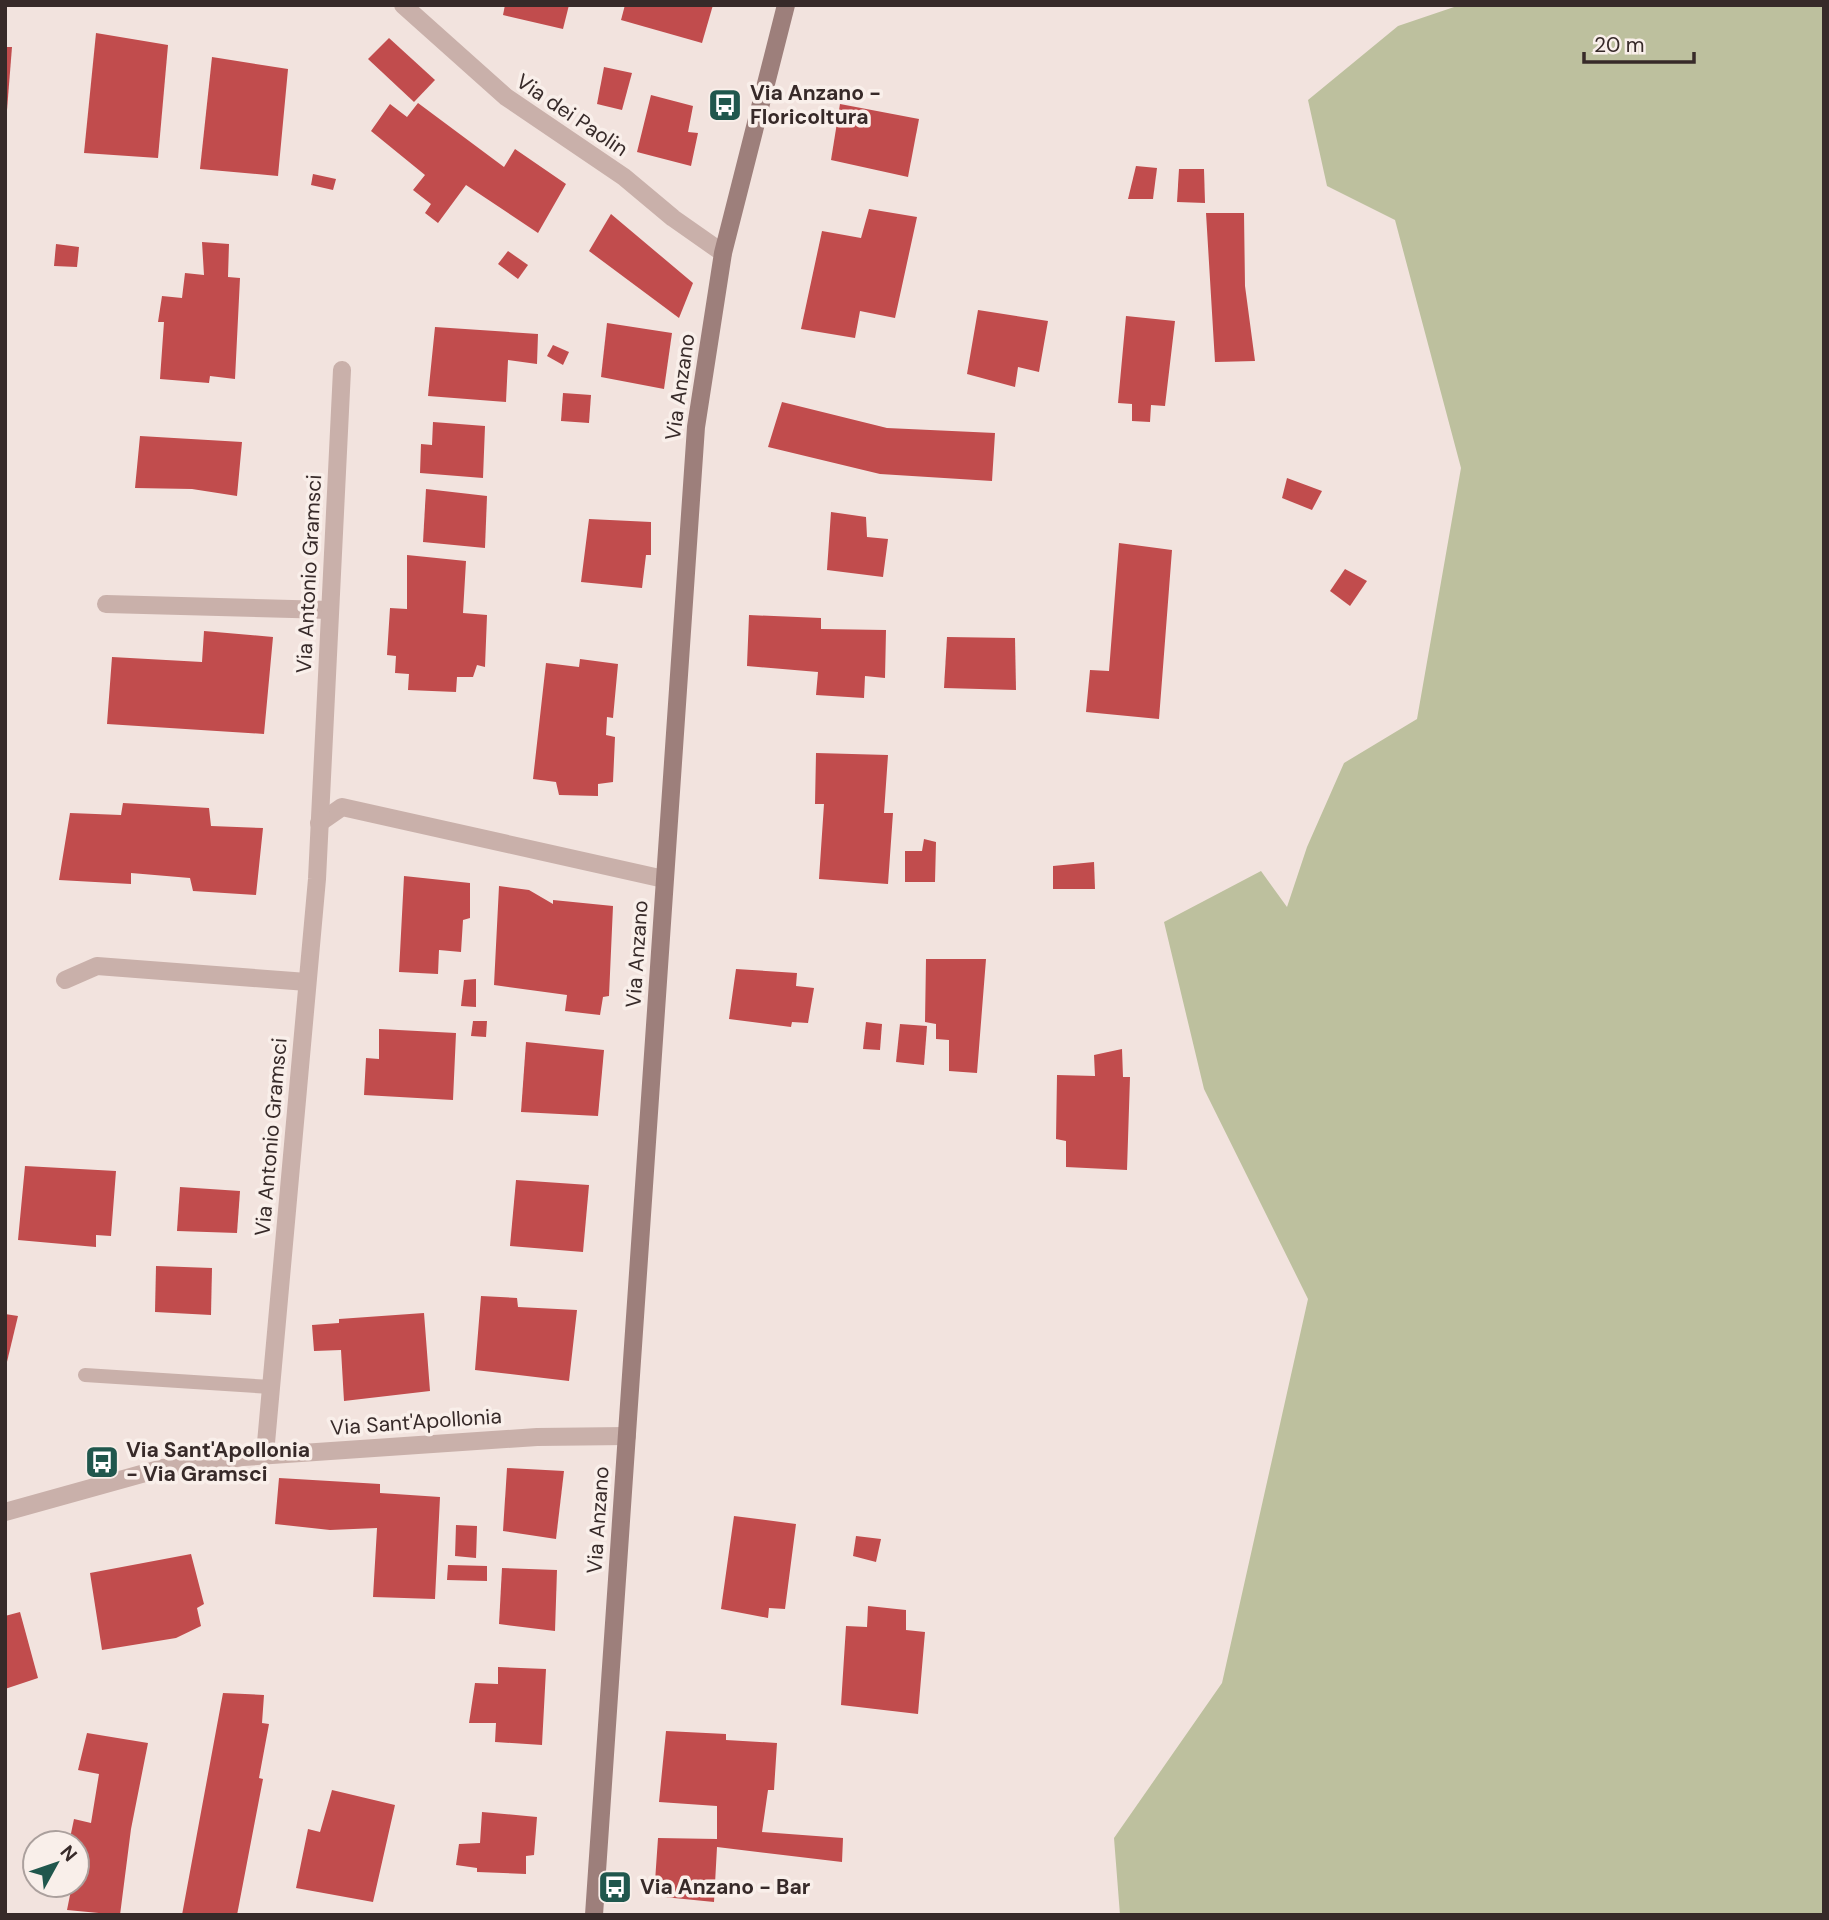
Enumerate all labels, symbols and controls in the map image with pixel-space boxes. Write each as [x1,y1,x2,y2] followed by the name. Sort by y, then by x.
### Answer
[1584,21,1694,65] scale bar
[1594,31,1645,59] text: 20 m
[511,67,633,163] street label: Via dei Paolin
[750,79,881,131] place label: Via Anzano - Floricoltura
[706,86,744,124] bus stop icon: Via Anzano - Floricoltura
[659,332,701,442] street label: Via Anzano
[290,474,328,674] street label: Via Antonio Gramsci
[619,899,655,1009] street label: Via Anzano
[248,1037,294,1237] street label: Via Antonio Gramsci
[329,1402,503,1442] street label: Via Sant'Apollonia
[126,1436,310,1488] place label: Via Sant'Apollonia - Via Gramsci
[83,1443,121,1481] bus stop icon: Via Sant'Apollonia - Via Gramsci
[580,1465,616,1575] street label: Via Anzano
[21,1829,91,1899] north arrow
[55,1840,83,1867] text: N
[596,1868,634,1906] bus stop icon: Via Anzano - Bar
[640,1873,811,1901] place label: Via Anzano - Bar

